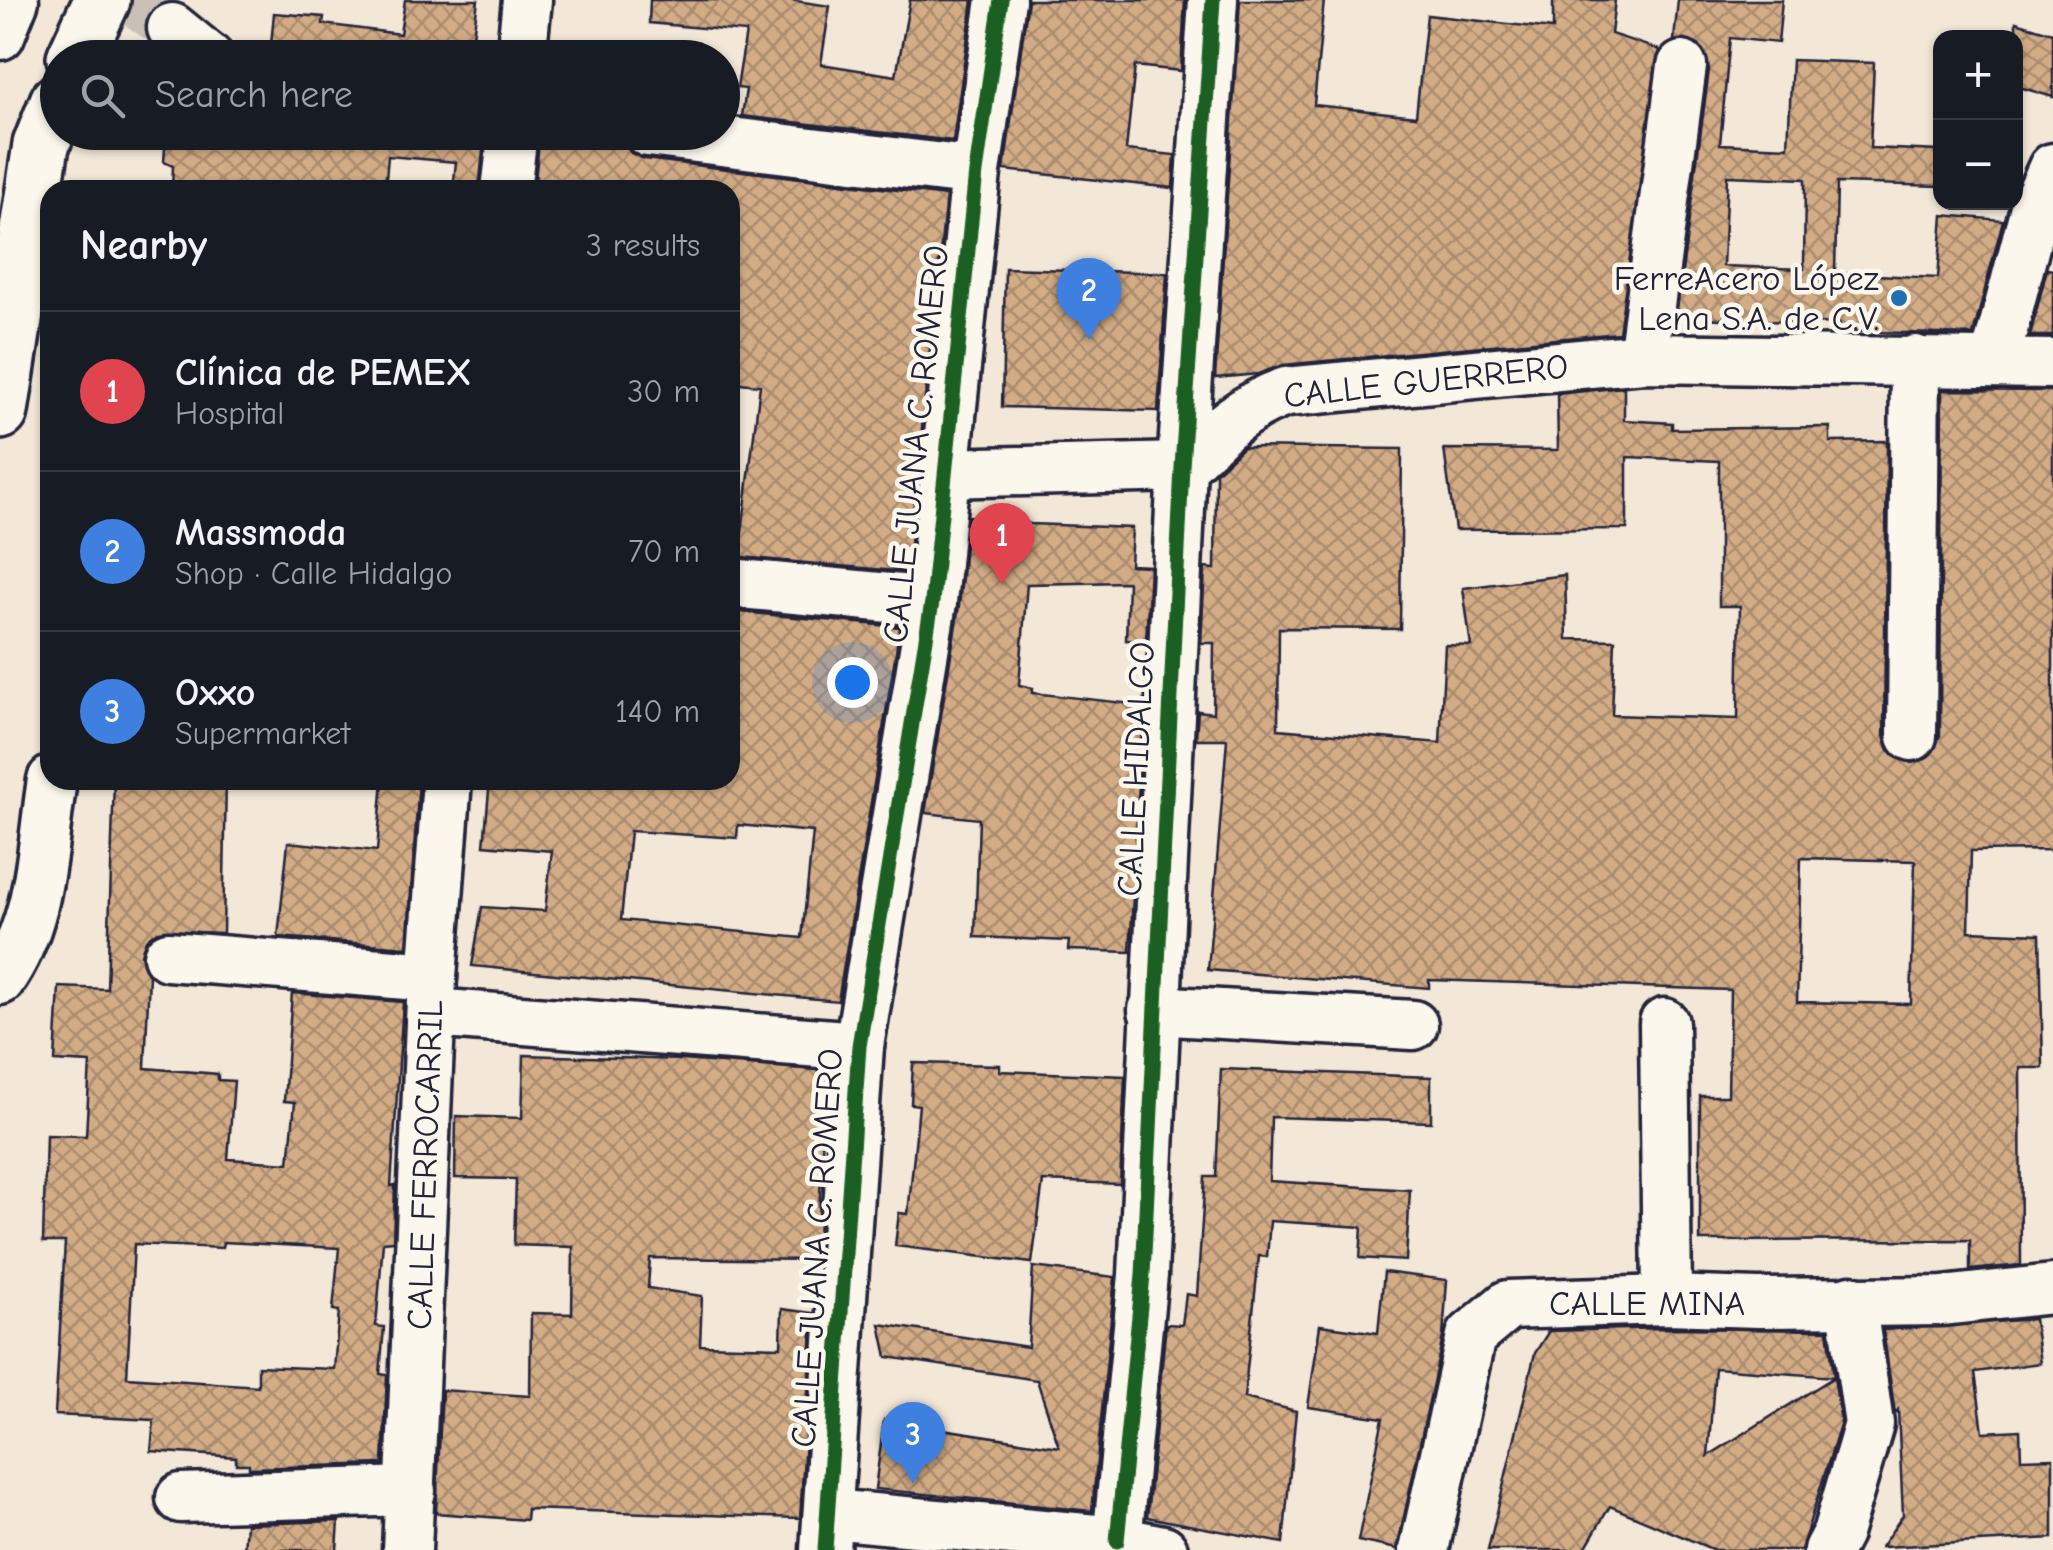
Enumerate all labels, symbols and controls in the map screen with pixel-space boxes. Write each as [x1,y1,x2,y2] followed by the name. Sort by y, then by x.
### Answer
[1933,30,2023,210] map controls
[1933,30,2023,120] button: +
[40,40,740,150] search box
[75,68,130,123] icon: search
[155,73,353,117] text: Search here
[1933,120,2023,210] button: −
[80,221,207,270] text: Nearby
[586,227,700,264] text: 3 results
[875,243,957,645] street label: CALLE JUANA C. ROMERO
[1056,258,1122,340] pin: 2
[1614,258,1879,339] place label: FerreAcero López Lena S.A. de C.V.
[1888,287,1910,309] marker: FerreAcero López Lena S.A. de C.V.
[1282,346,1570,416] street label: CALLE GUERRERO
[175,351,472,395] text: Clínica de PEMEX
[106,373,119,410] text: 1
[627,373,700,410] text: 30 m
[175,395,284,432] text: Hospital
[970,502,1034,585] pin: 1
[175,511,346,555] text: Massmoda
[105,533,120,570] text: 2
[628,533,700,570] text: 70 m
[175,555,452,592] text: Shop · Calle Hidalgo
[1109,641,1163,897] street label: CALLE HIDALGO
[827,657,878,708] your location
[175,671,255,715] text: Oxxo
[105,693,120,730] text: 3
[615,693,700,730] text: 140 m
[175,715,350,752] text: Supermarket
[399,999,451,1331] street label: CALLE FERROCARRIL
[783,1047,851,1449] street label: CALLE JUANA C. ROMERO
[1549,1283,1745,1324] street label: CALLE MINA
[880,1402,946,1484] pin: 3

